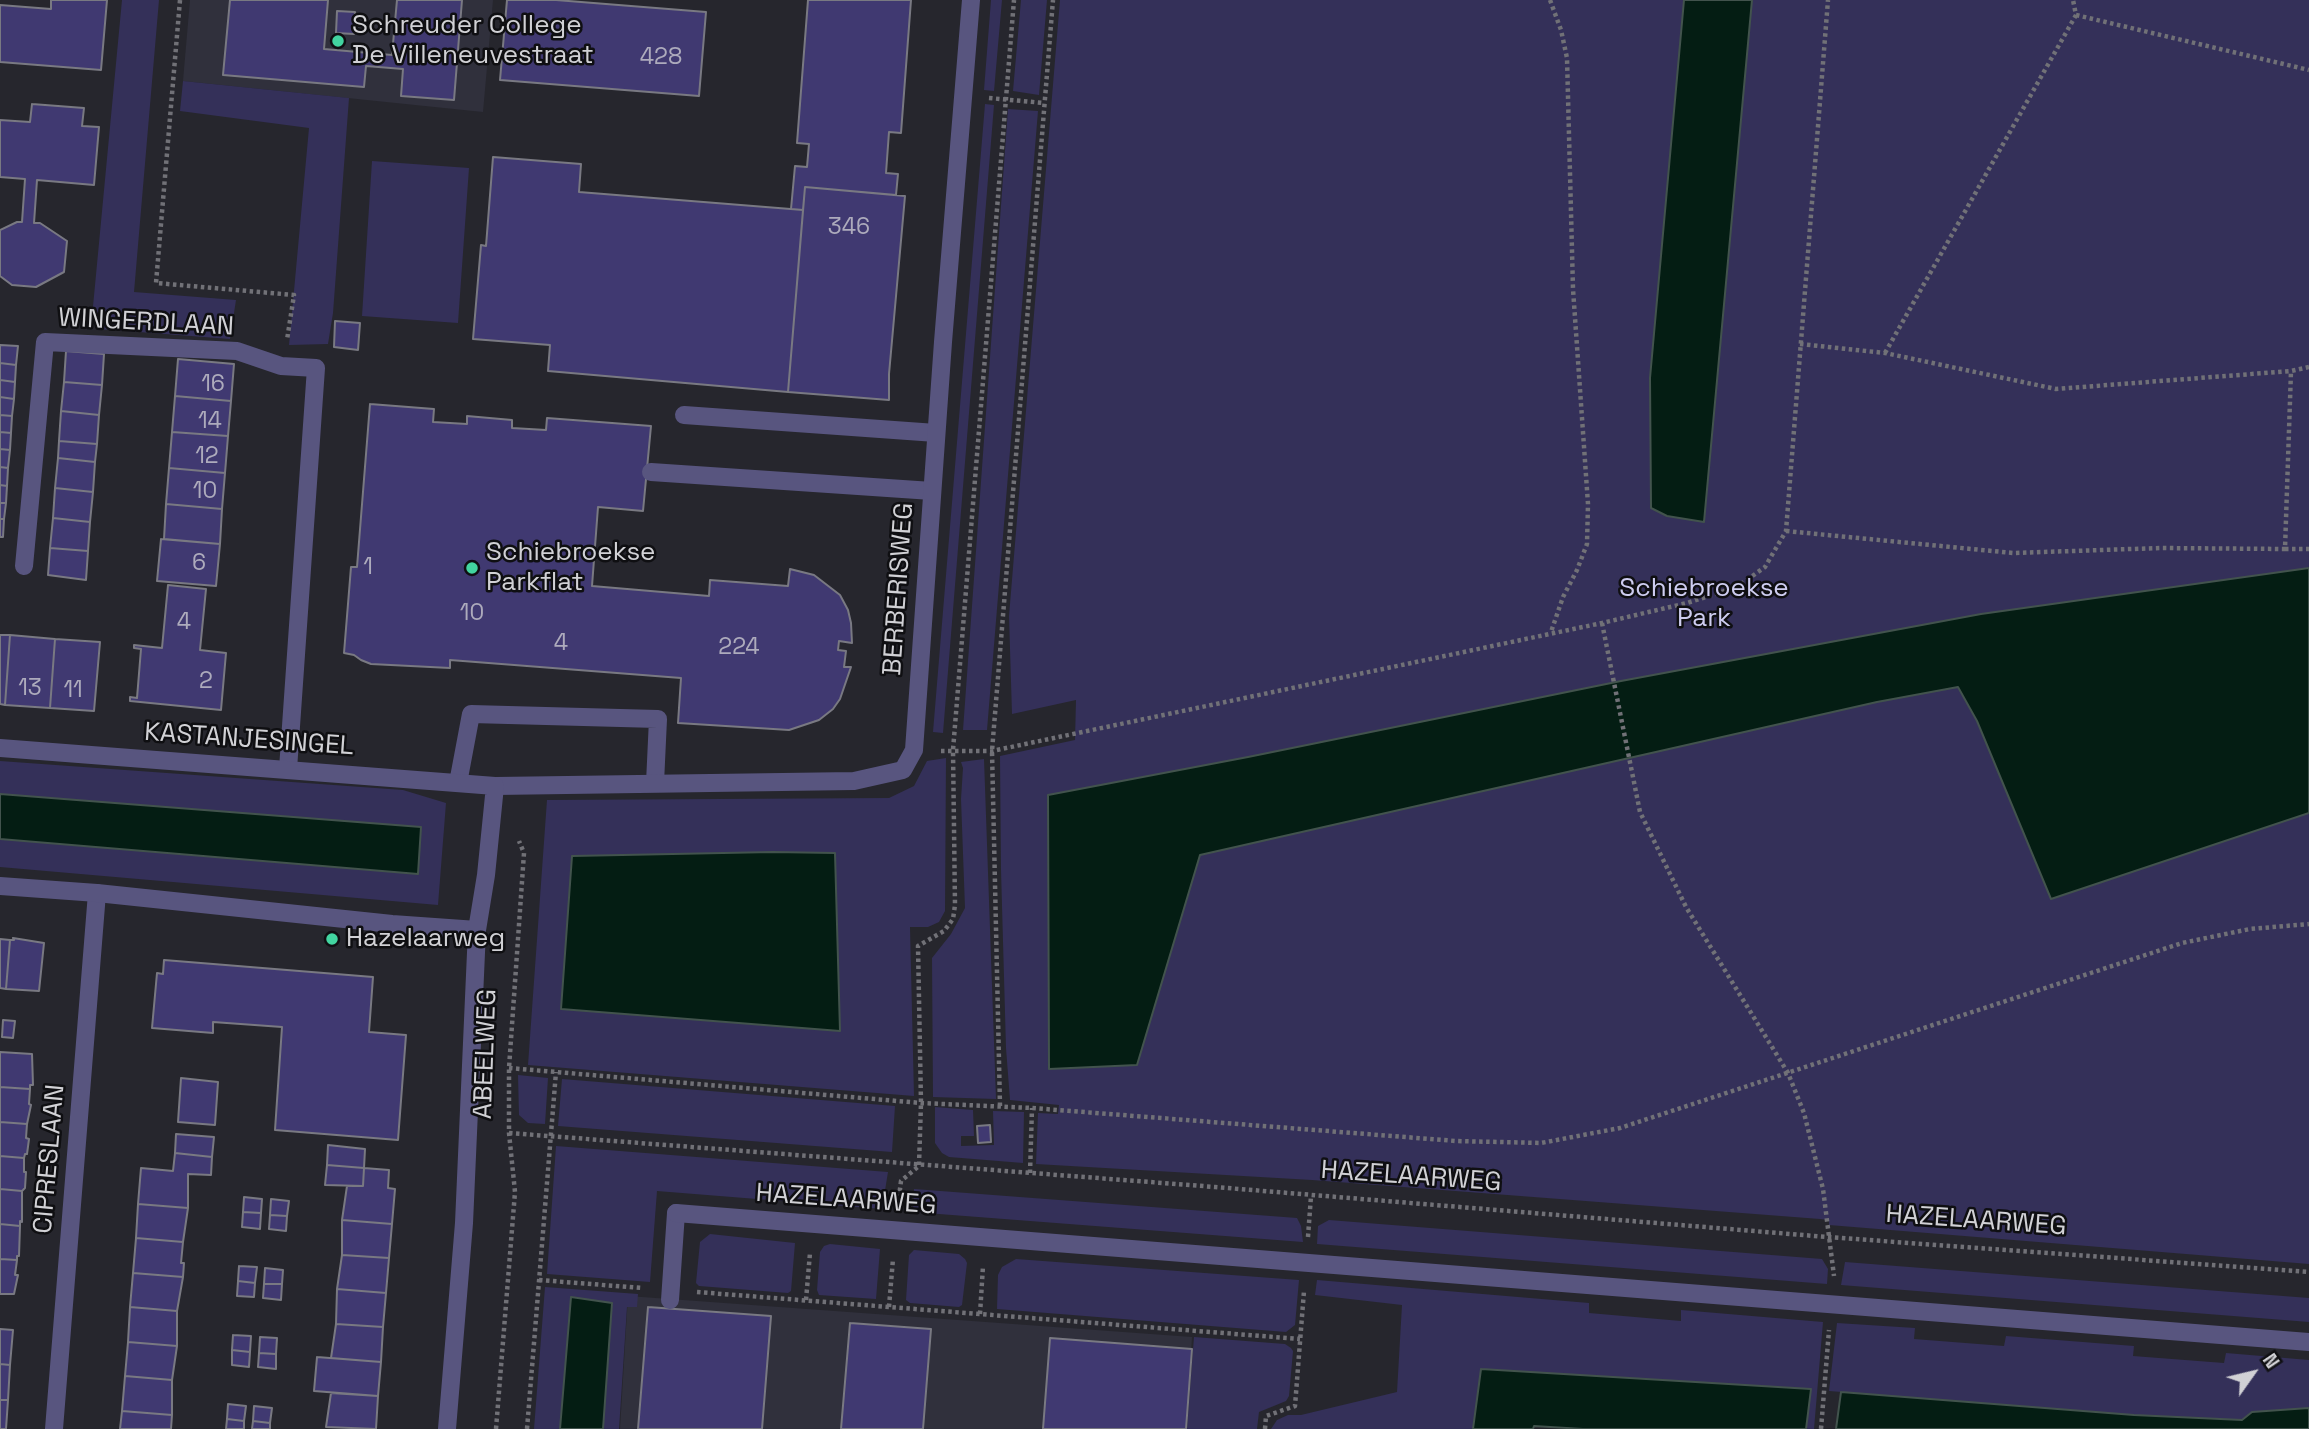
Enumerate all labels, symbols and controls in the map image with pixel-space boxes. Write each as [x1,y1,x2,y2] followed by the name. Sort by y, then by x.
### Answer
[352,10,594,72] place label: Schreuder College De Villeneuvestraat
[330,33,346,49] marker: Schreuder College De Villeneuvestraat
[640,44,682,72] house number: 428
[828,214,870,242] house number: 346
[57,303,235,343] street label: WINGERDLAAN
[201,371,225,399] house number: 16
[198,408,222,436] house number: 14
[195,443,219,471] house number: 12
[193,478,217,506] house number: 10
[877,501,921,677] street label: BERBERISWEG
[486,537,655,598] place label: Schiebroekse Parkflat
[192,550,206,578] house number: 6
[363,554,373,582] house number: 1
[464,560,480,576] marker: Schiebroekse Parkflat
[1619,573,1789,634] park label: Schiebroekse Park
[460,600,484,628] house number: 10
[177,609,191,637] house number: 4
[554,630,568,658] house number: 4
[718,634,760,662] house number: 224
[199,668,213,696] house number: 2
[18,675,42,703] house number: 13
[63,677,83,705] house number: 11
[143,717,355,763] street label: KASTANJESINGEL
[346,923,505,955] place label: Hazelaarweg
[324,931,340,947] marker: Hazelaarweg
[468,988,504,1120] street label: ABEELWEG
[28,1083,72,1235] street label: CIPRESLAAN
[1320,1155,1502,1199] street label: HAZELAARWEG
[755,1178,937,1222] street label: HAZELAARWEG
[1885,1199,2067,1243] street label: HAZELAARWEG
[2218,1338,2288,1408] north arrow
[2257,1349,2285,1373] text: N

